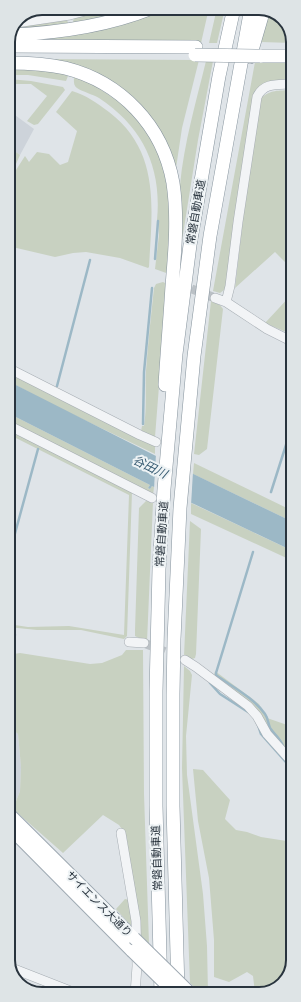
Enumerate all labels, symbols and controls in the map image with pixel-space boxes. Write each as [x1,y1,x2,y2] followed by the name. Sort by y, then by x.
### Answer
[184,178,208,246] street label: 常磐自動車道
[131,453,171,482] water label: 谷田川
[153,501,171,567] street label: 常磐自動車道
[149,825,165,891] street label: 常磐自動車道
[63,868,135,940] street label: サイエンス大通り

